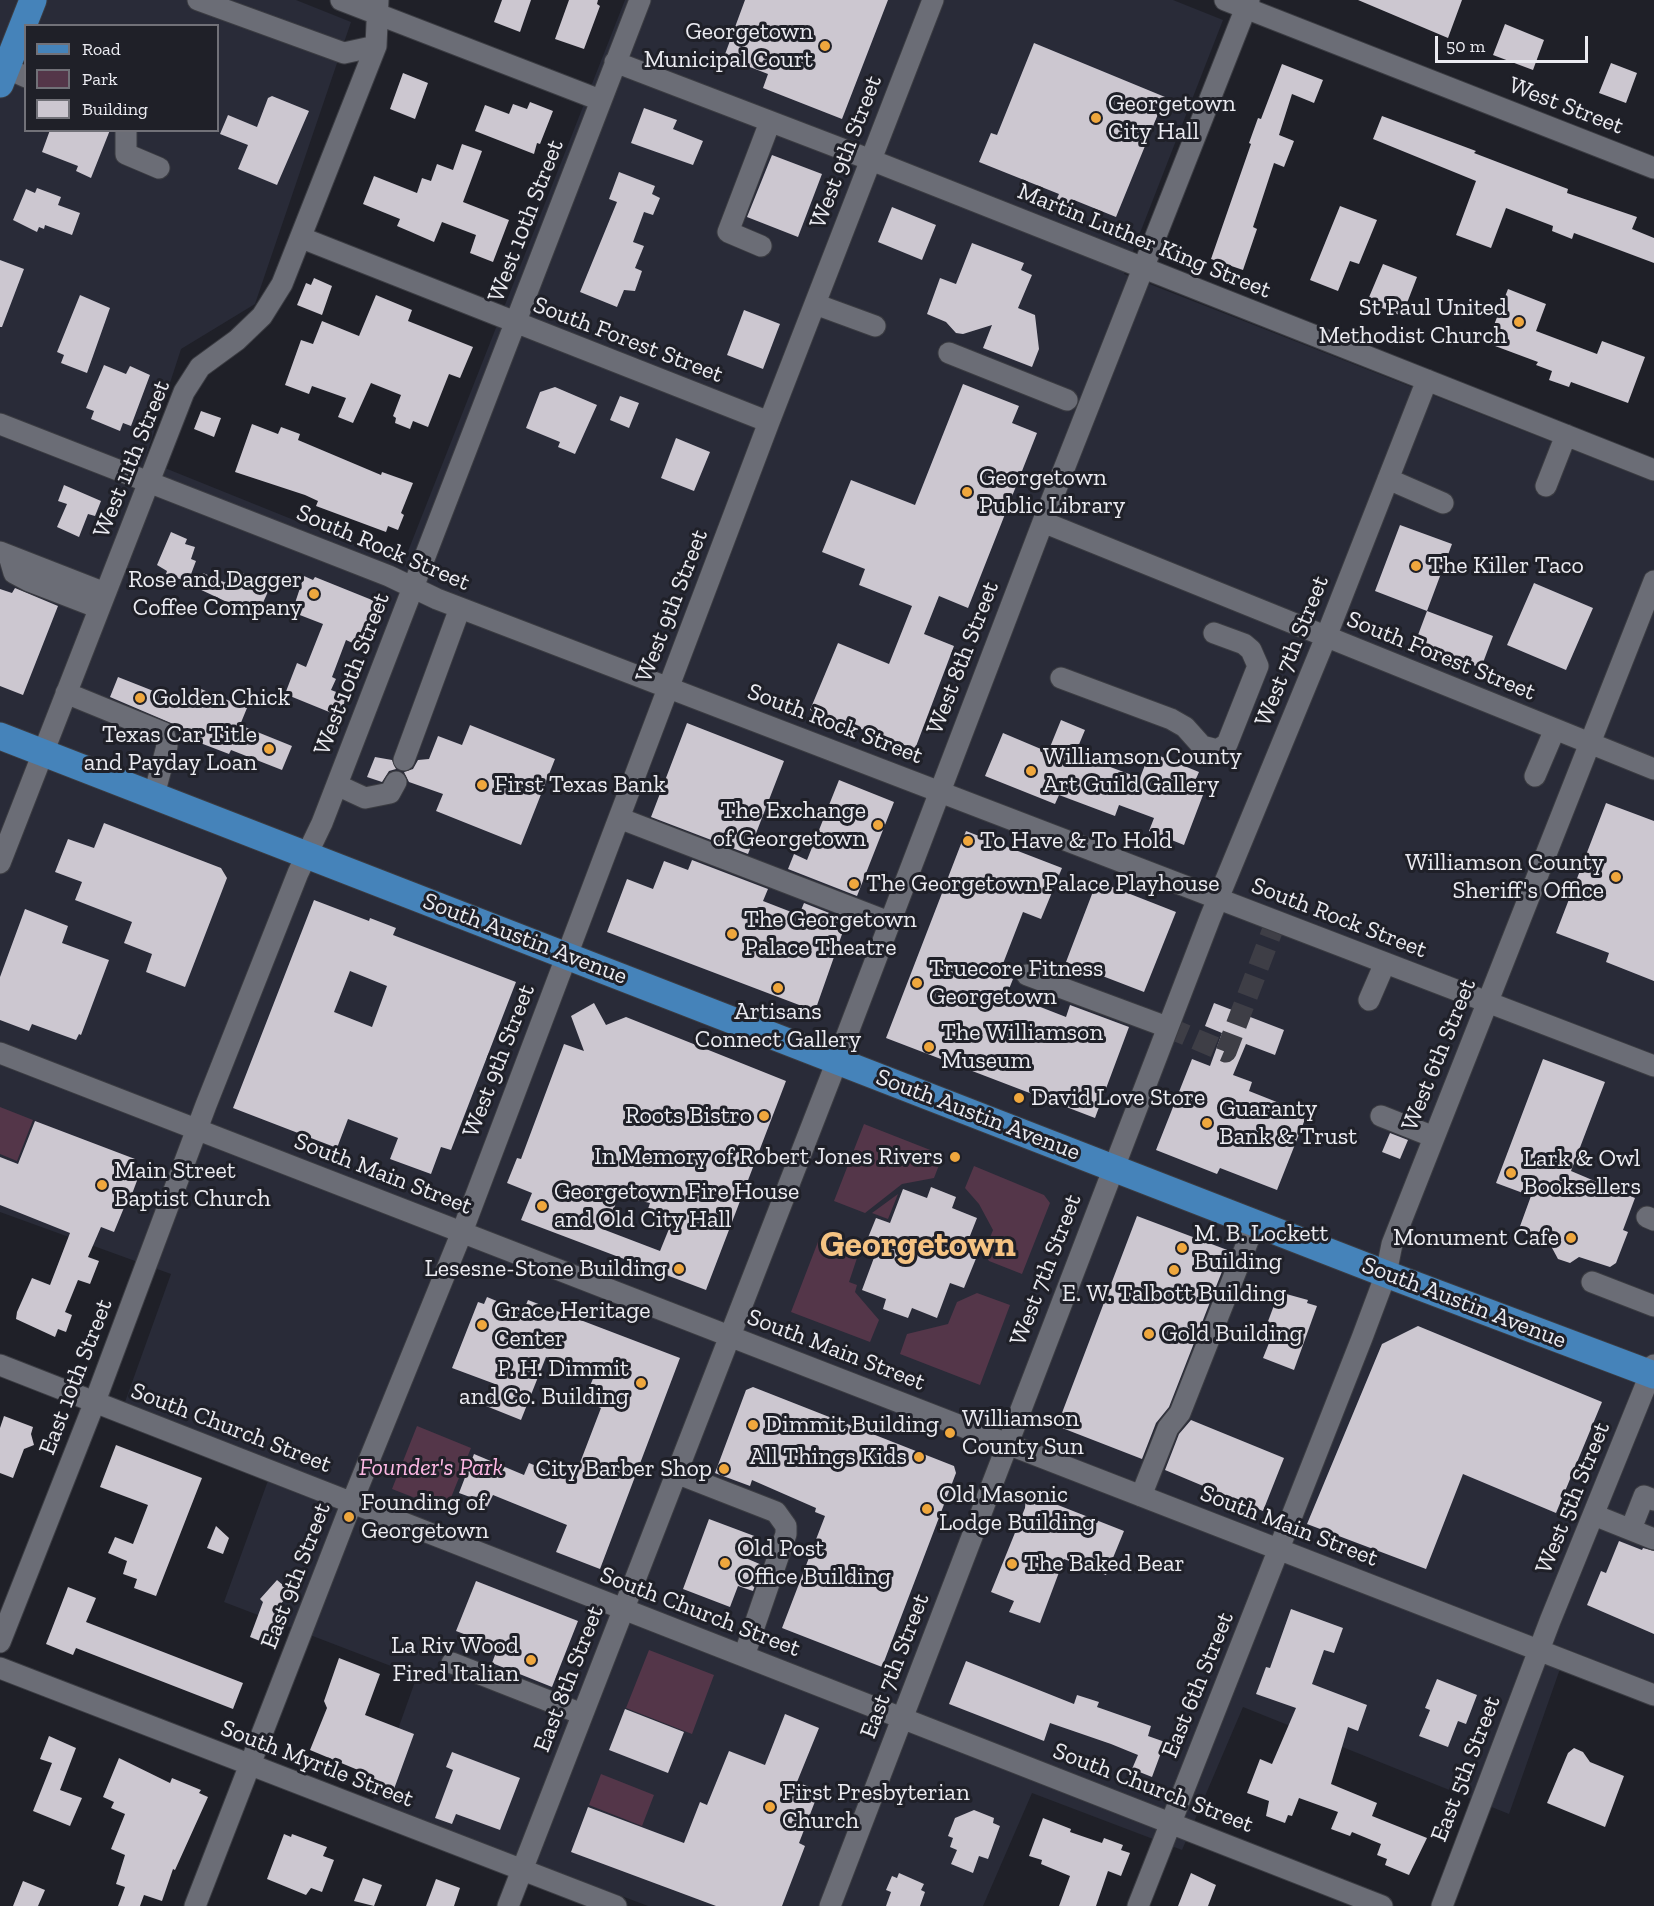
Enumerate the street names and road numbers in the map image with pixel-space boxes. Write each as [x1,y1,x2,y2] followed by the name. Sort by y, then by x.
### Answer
[1504,71,1628,141] street label: West Street
[804,72,888,232] street label: West 9th Street
[482,136,570,306] street label: West 10th Street
[1013,177,1275,305] street label: Martin Luther King Street
[529,291,727,389] street label: South Forest Street
[87,376,177,542] street label: West 11th Street
[292,499,474,597] street label: South Rock Street
[630,526,714,686] street label: West 9th Street
[1249,572,1335,730] street label: West 7th Street
[921,577,1005,739] street label: West 8th Street
[308,589,396,759] street label: West 10th Street
[1342,605,1540,707] street label: South Forest Street
[743,677,927,771] street label: South Rock Street
[1247,871,1431,965] street label: South Rock Street
[419,887,631,991] street label: South Austin Avenue
[1395,975,1483,1135] street label: West 6th Street
[457,981,541,1141] street label: West 9th Street
[872,1063,1084,1167] street label: South Austin Avenue
[290,1127,476,1221] street label: South Main Street
[1004,1190,1088,1350] street label: West 7th Street
[1358,1251,1570,1355] street label: South Austin Avenue
[33,1295,119,1459] street label: East 10th Street
[743,1303,929,1397] street label: South Main Street
[127,1377,335,1479] street label: South Church Street
[1530,1418,1616,1578] street label: West 5th Street
[1196,1479,1382,1573] street label: South Main Street
[255,1499,337,1653] street label: East 9th Street
[596,1561,804,1663] street label: South Church Street
[854,1589,936,1743] street label: East 7th Street
[528,1602,610,1756] street label: East 8th Street
[1156,1608,1240,1762] street label: East 6th Street
[1425,1692,1507,1846] street label: East 5th Street
[216,1714,418,1814] street label: South Myrtle Street
[1049,1737,1257,1839] street label: South Church Street

